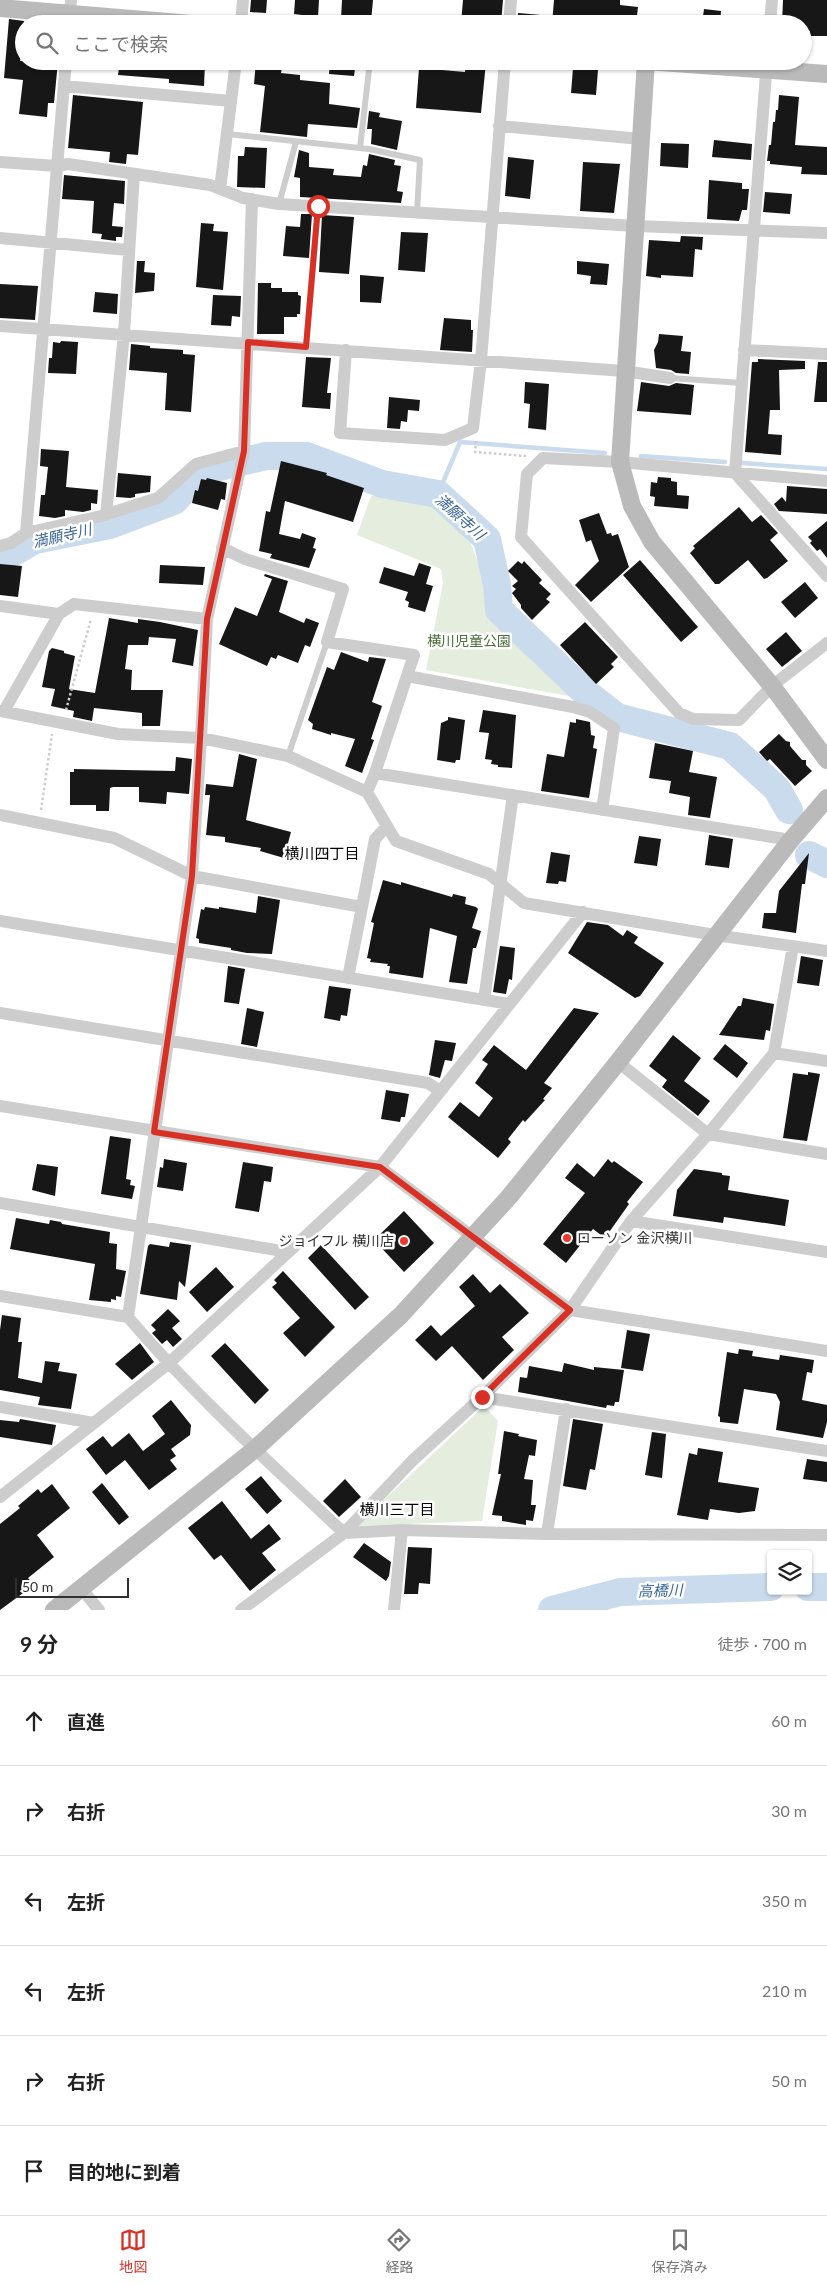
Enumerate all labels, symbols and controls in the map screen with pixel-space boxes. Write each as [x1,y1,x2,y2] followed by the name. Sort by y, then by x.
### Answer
[15,15,812,70] search box
[33,29,61,57] icon: search
[73,32,168,55] text: ここで検索
[307,195,330,218] route start
[432,489,490,544] water label: 満願寺川
[31,519,95,551] water label: 満願寺川
[427,632,511,649] park label: 横川児童公園
[284,844,360,862] district label: 横川四丁目
[577,1229,693,1246] place label: ローソン 金沢横川
[278,1232,394,1249] place label: ジョイフル 横川店
[561,1232,573,1244] marker: ローソン 金沢横川
[398,1235,410,1247] marker: ジョイフル 横川店
[471,1386,494,1409] route end
[359,1500,435,1518] district label: 横川三丁目
[767,1550,812,1595] map controls
[767,1550,812,1595] button: layers
[15,1575,129,1598] scale bar
[22,1578,53,1595] text: 50 m
[637,1580,685,1600] water label: 高橋川
[20,1631,58,1656] text: 9 分
[718,1634,807,1653] text: 徒歩 · 700 m
[20,1707,48,1735] icon: ahead
[67,1710,105,1733] text: 直進
[771,1711,807,1730] text: 60 m
[20,1797,48,1825] icon: right
[67,1800,105,1823] text: 右折
[771,1801,807,1820] text: 30 m
[20,1887,48,1915] icon: left
[67,1890,105,1913] text: 左折
[762,1891,807,1910] text: 350 m
[20,1977,48,2005] icon: left
[67,1980,105,2003] text: 左折
[762,1981,807,2000] text: 210 m
[20,2067,48,2095] icon: right
[67,2070,105,2093] text: 右折
[771,2071,807,2090] text: 50 m
[20,2157,48,2185] icon: arrive
[67,2160,181,2183] text: 目的地に到着
[119,2226,147,2276] tab: 地図
[385,2226,413,2276] tab: 経路
[652,2226,708,2276] tab: 保存済み

